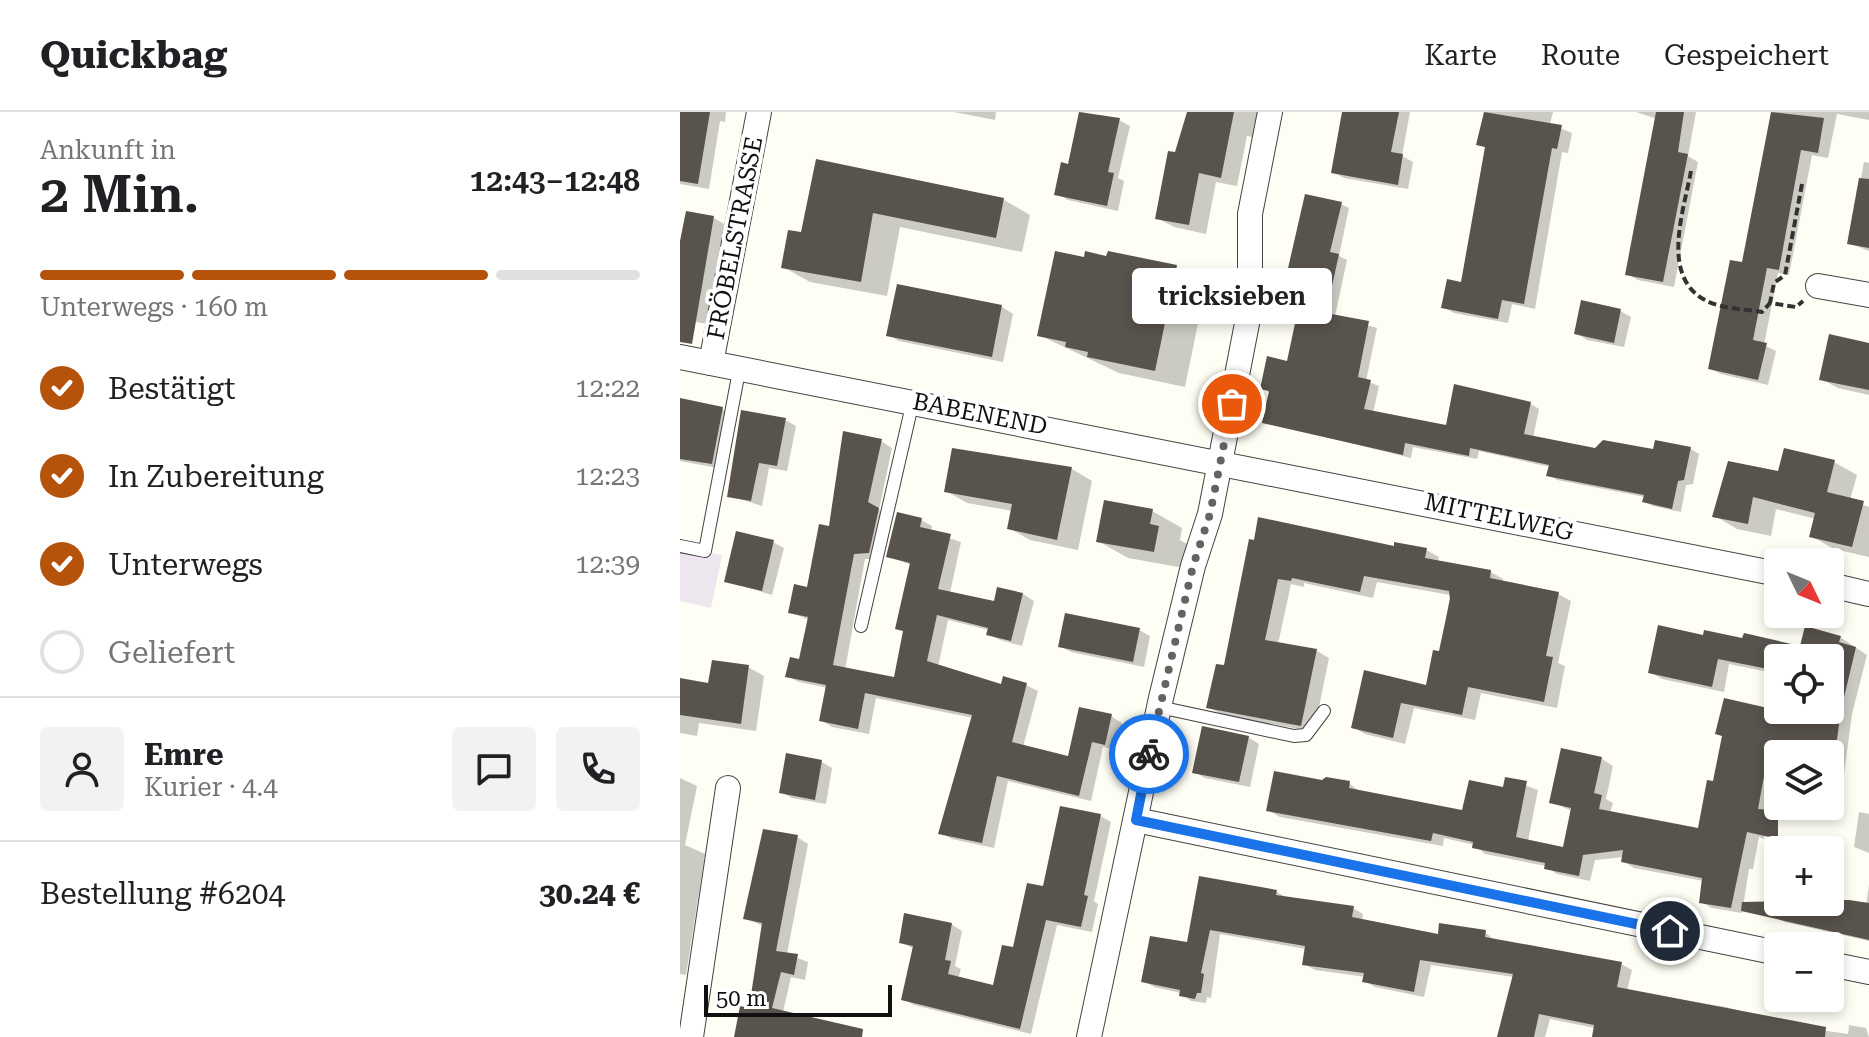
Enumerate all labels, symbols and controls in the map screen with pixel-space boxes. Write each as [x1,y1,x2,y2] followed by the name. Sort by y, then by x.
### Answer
[40,33,227,77] text: Quickbag
[1424,39,1497,72] text: Karte
[1541,39,1620,72] text: Route
[1664,39,1829,72] text: Gespeichert
[701,134,768,342] street label: FRÖBELSTRASSE
[40,135,176,165] text: Ankunft in
[470,163,640,198] text: 12:43–12:48
[40,164,199,225] text: 2 Min.
[1132,268,1332,324] callout: tricksieben
[1158,281,1306,311] text: tricksieben
[40,292,268,322] text: Unterwegs · 160 m
[40,366,84,410] icon: check
[1198,370,1266,438] pin
[108,371,235,406] text: Bestätigt
[575,373,640,403] text: 12:22
[1210,382,1254,426] icon: bag
[910,387,1050,441] street label: BABENEND
[40,454,84,498] icon: check
[108,459,324,494] text: In Zubereitung
[575,461,640,491] text: 12:23
[1422,488,1577,547] street label: MITTELWEG
[40,542,84,586] icon: check
[108,547,263,582] text: Unterwegs
[1764,548,1844,628] north arrow
[1764,548,1844,1012] map controls
[575,549,640,579] text: 12:39
[108,635,235,670] text: Geliefert
[1764,644,1844,724] button: locate
[1109,714,1189,794] courier
[40,727,124,811] button: person
[452,727,536,811] button: chat
[556,727,640,811] button: phone
[1127,732,1171,776] icon: bike
[144,737,224,772] text: Emre
[1764,740,1844,820] button: layers
[144,772,278,802] text: Kurier · 4.4
[1764,836,1844,916] button: +
[40,876,285,911] text: Bestellung #6204
[539,876,640,911] text: 30.24 €
[1636,897,1704,965] pin
[1648,909,1692,953] icon: home
[1764,932,1844,1012] button: −
[704,981,892,1017] scale bar
[716,986,766,1011] text: 50 m

